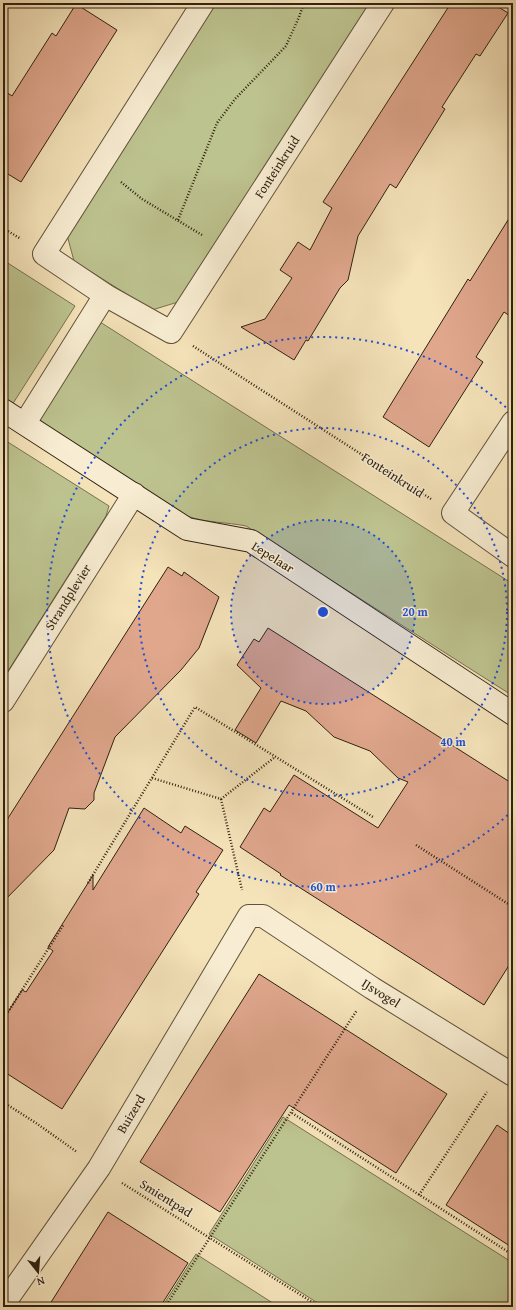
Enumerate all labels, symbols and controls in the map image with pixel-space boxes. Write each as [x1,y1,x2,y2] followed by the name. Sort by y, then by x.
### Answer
[250,132,304,202] street label: Fonteinkruid
[358,448,428,502] street label: Fonteinkruid
[248,537,298,578] street label: Lepelaar
[40,560,96,634] street label: Strandplevier
[402,603,428,620] text: 20 m
[316,605,330,619] centre of rings
[440,733,466,750] text: 40 m
[310,878,336,895] text: 60 m
[358,974,404,1012] street label: IJsvogel
[112,1091,150,1137] street label: Buizerd
[136,1174,196,1222] street label: Smientpad
[18,1252,58,1292] north arrow
[34,1273,47,1290] text: N

